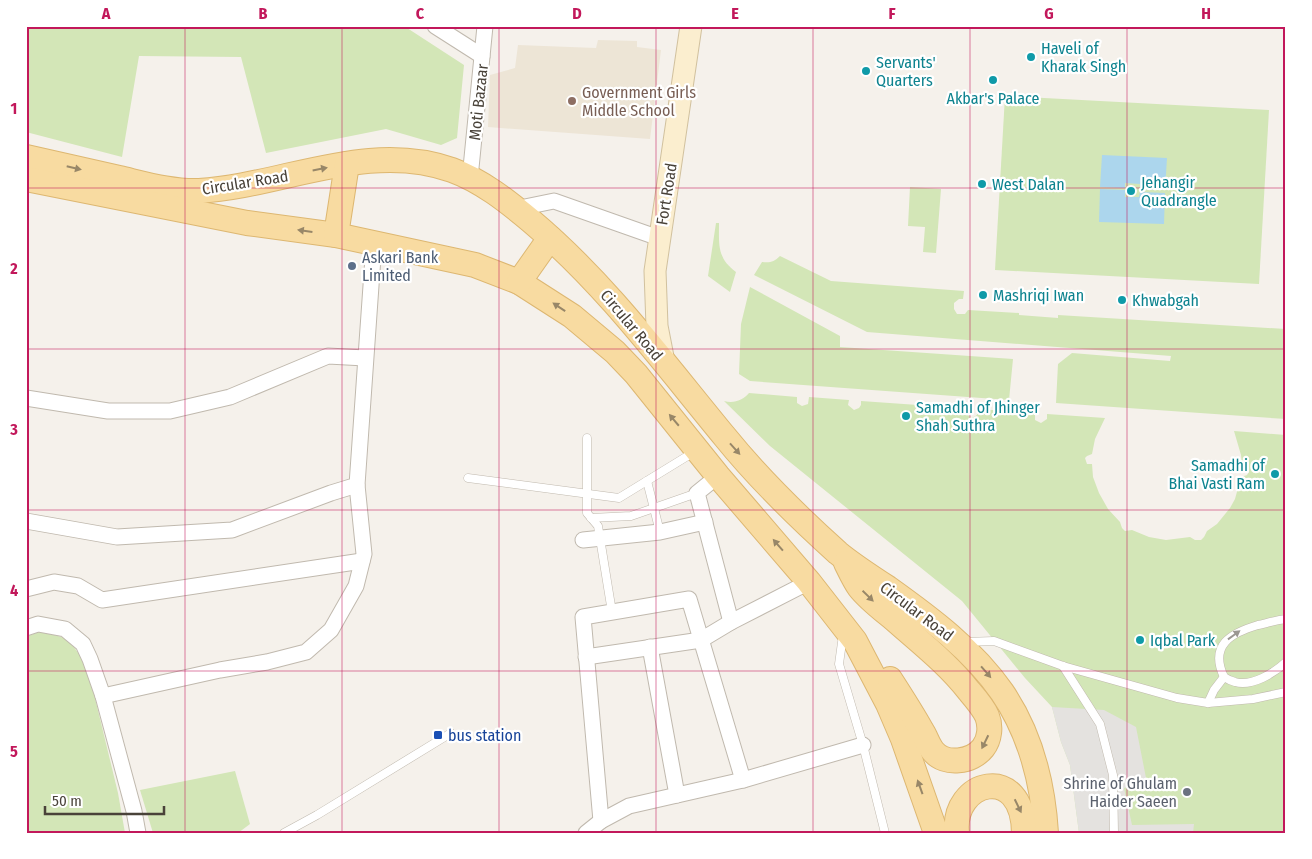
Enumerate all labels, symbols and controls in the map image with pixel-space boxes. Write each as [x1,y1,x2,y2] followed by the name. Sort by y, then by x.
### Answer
[101,4,111,23] text: A
[259,4,268,23] text: B
[416,4,425,23] text: C
[572,4,582,23] text: D
[731,4,739,23] text: E
[888,4,896,23] text: F
[1044,4,1054,23] text: G
[1201,4,1211,23] text: H
[1041,39,1126,76] place label: Haveli of Kharak Singh
[1025,51,1037,63] marker: Haveli of Kharak Singh
[876,53,936,90] place label: Servants' Quarters
[465,63,492,141] street label: Moti Bazaar
[860,65,872,77] marker: Servants' Quarters
[987,74,999,86] marker: Akbar's Palace
[582,83,696,120] place label: Government Girls Middle School
[946,89,1040,108] place label: Akbar's Palace
[566,95,578,107] marker: Government Girls Middle School
[11,99,17,118] text: 1
[652,162,681,226] street label: Fort Road
[66,164,81,172] one-way arrow
[312,165,328,173] one-way arrow
[201,166,289,199] street label: Circular Road
[1141,173,1217,210] place label: Jehangir Quadrangle
[992,175,1065,194] place label: West Dalan
[976,178,988,190] marker: West Dalan
[1125,185,1137,197] marker: Jehangir Quadrangle
[297,227,313,235] one-way arrow
[362,248,439,285] place label: Askari Bank Limited
[9,259,18,278] text: 2
[346,260,358,272] marker: Askari Bank Limited
[596,286,667,365] street label: Circular Road
[993,286,1084,305] place label: Mashriqi Iwan
[977,289,989,301] marker: Mashriqi Iwan
[1132,291,1199,310] place label: Khwabgah
[1116,294,1128,306] marker: Khwabgah
[552,302,565,312] one-way arrow
[916,398,1040,435] place label: Samadhi of Jhinger Shah Suthra
[900,410,912,422] marker: Samadhi of Jhinger Shah Suthra
[668,414,679,427] one-way arrow
[9,420,18,439] text: 3
[729,442,741,454] one-way arrow
[1168,456,1266,493] place label: Samadhi of Bhai Vasti Ram
[1269,468,1281,480] marker: Samadhi of Bhai Vasti Ram
[772,539,783,552] one-way arrow
[876,578,957,645] street label: Circular Road
[10,581,18,600] text: 4
[861,590,873,602] one-way arrow
[1227,630,1241,640] one-way arrow
[1150,631,1216,650] place label: Iqbal Park
[1134,634,1146,646] marker: Iqbal Park
[981,665,992,678] one-way arrow
[448,726,521,745] place label: bus station
[432,729,444,741] marker: bus station
[981,735,989,749] one-way arrow
[10,742,18,761] text: 5
[1064,774,1177,811] place label: Shrine of Ghulam Haider Saeen
[916,779,923,794] one-way arrow
[45,784,164,816] scale bar
[1181,786,1193,798] marker: Shrine of Ghulam Haider Saeen
[52,792,82,810] text: 50 m
[1014,798,1023,813] one-way arrow

